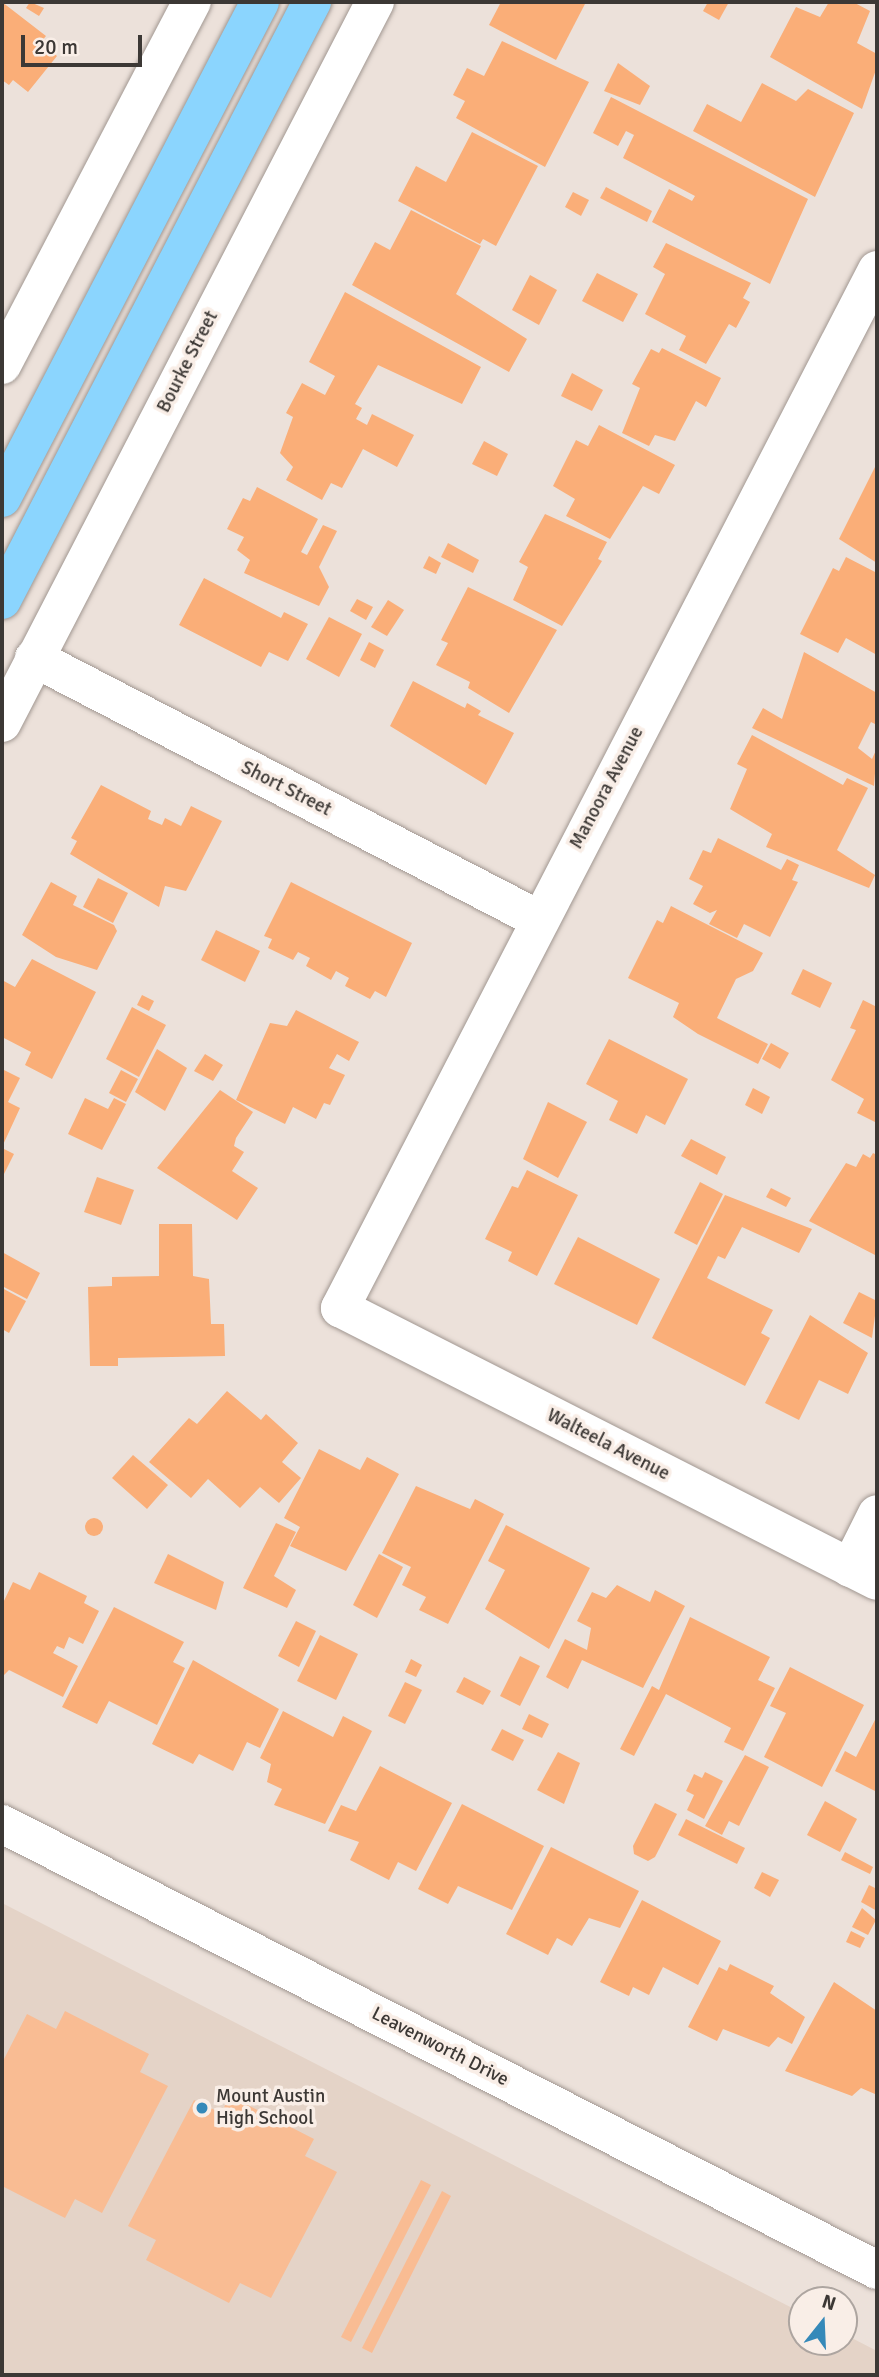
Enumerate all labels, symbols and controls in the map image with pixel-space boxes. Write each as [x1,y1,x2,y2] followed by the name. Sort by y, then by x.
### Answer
[24,21,145,65] scale bar
[34,34,78,60] text: 20 m
[153,307,223,417] street label: Bourke Street
[565,723,649,853] street label: Manoora Avenue
[237,756,335,822] street label: Short Street
[543,1404,673,1486] street label: Walteela Avenue
[368,2003,512,2091] street label: Leavenworth Drive
[216,2086,325,2130] place label: Mount Austin High School
[194,2100,210,2116] marker: Mount Austin High School
[788,2286,858,2356] north arrow
[819,2289,839,2316] text: N

